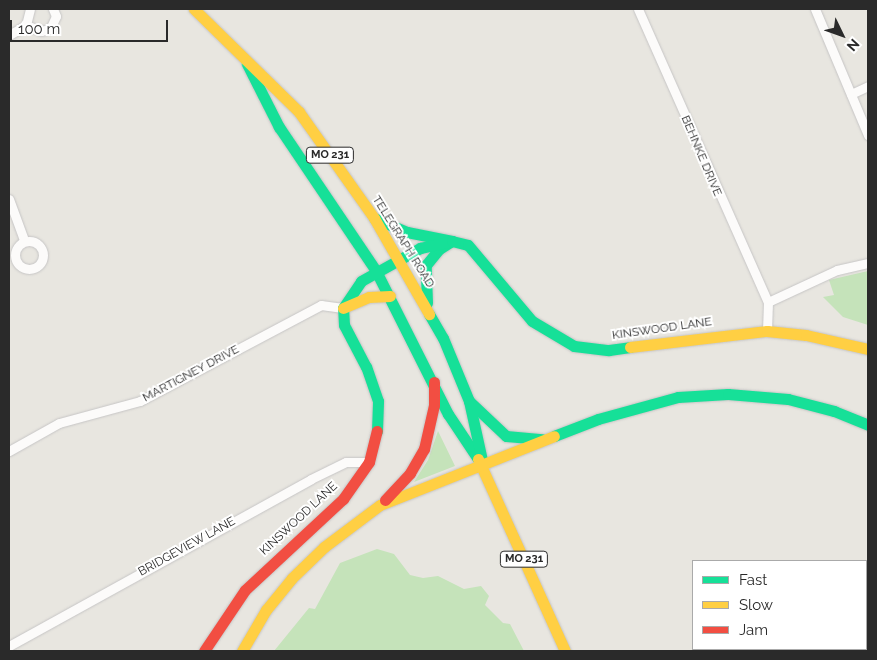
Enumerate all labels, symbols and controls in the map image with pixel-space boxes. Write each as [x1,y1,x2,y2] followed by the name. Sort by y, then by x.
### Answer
[12,10,170,42] scale bar
[817,10,867,60] north arrow
[18,20,60,38] text: 100 m
[844,36,863,54] text: N
[678,113,724,199] street label: BEHNKE DRIVE
[305,146,355,164] road number: MO 231
[369,193,437,291] street label: TELEGRAPH ROAD
[611,315,713,343] street label: KINSWOOD LANE
[140,342,242,406] street label: MARTIGNEY DRIVE
[257,479,341,559] street label: KINSWOOD LANE
[136,514,238,580] street label: BRIDGEVIEW LANE
[499,550,549,568] road number: MO 231
[692,560,867,650] legend
[739,571,767,589] text: Fast
[739,596,773,614] text: Slow
[739,621,768,639] text: Jam

